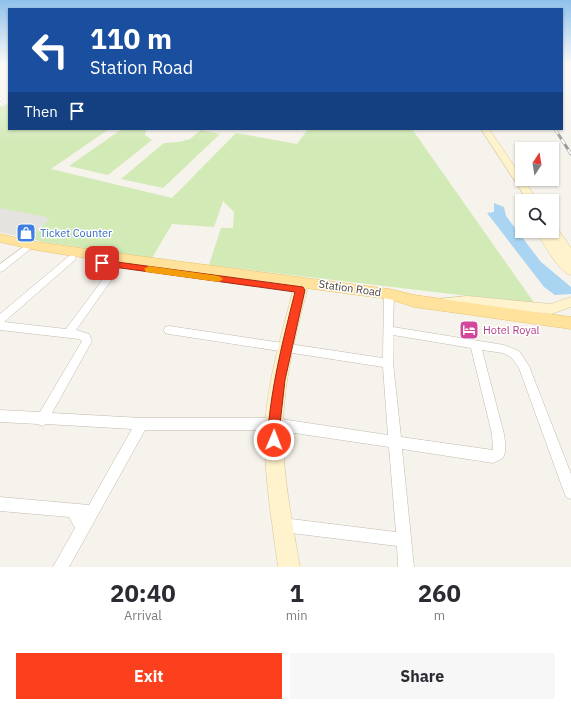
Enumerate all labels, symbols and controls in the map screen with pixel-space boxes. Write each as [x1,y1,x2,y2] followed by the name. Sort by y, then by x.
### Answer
[90,20,172,57] text: 110 m
[24,24,76,76] icon: left
[90,56,193,79] text: Station Road
[66,100,88,122] icon: arrive
[24,102,58,121] text: Then
[515,142,559,186] north arrow
[515,142,559,238] map controls
[515,194,559,238] button: search
[15,222,37,244] shop icon: Ticket Counter
[40,226,112,240] place label: Ticket Counter
[85,246,119,280] pin
[91,252,113,274] icon: arrive
[318,277,382,299] street label: Station Road
[458,319,480,341] hotel icon: Hotel Royal
[483,323,540,337] place label: Hotel Royal
[253,419,295,461] position arrow
[110,577,176,609] text: 20:40
[289,577,304,609] text: 1
[418,577,461,609] text: 260
[124,607,162,624] text: Arrival
[286,607,308,624] text: min
[434,607,445,624] text: m
[16,653,282,699] button: Exit
[290,653,555,699] button: Share

